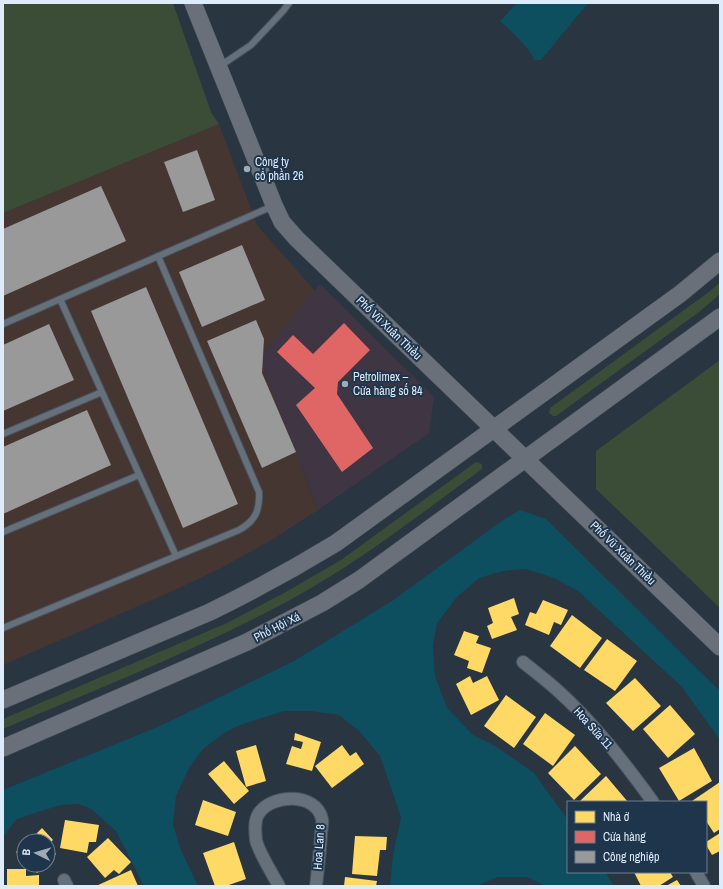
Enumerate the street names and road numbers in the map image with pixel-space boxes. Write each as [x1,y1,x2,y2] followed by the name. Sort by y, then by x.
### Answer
[353,293,425,363] street label: Phố Vũ Xuân Thiều
[587,518,659,588] street label: Phố Vũ Xuân Thiều
[251,608,303,646] street label: Phố Hội Xá
[570,704,616,753] street label: Hoa Sữa 11
[309,824,329,870] street label: Hoa Lan 8

